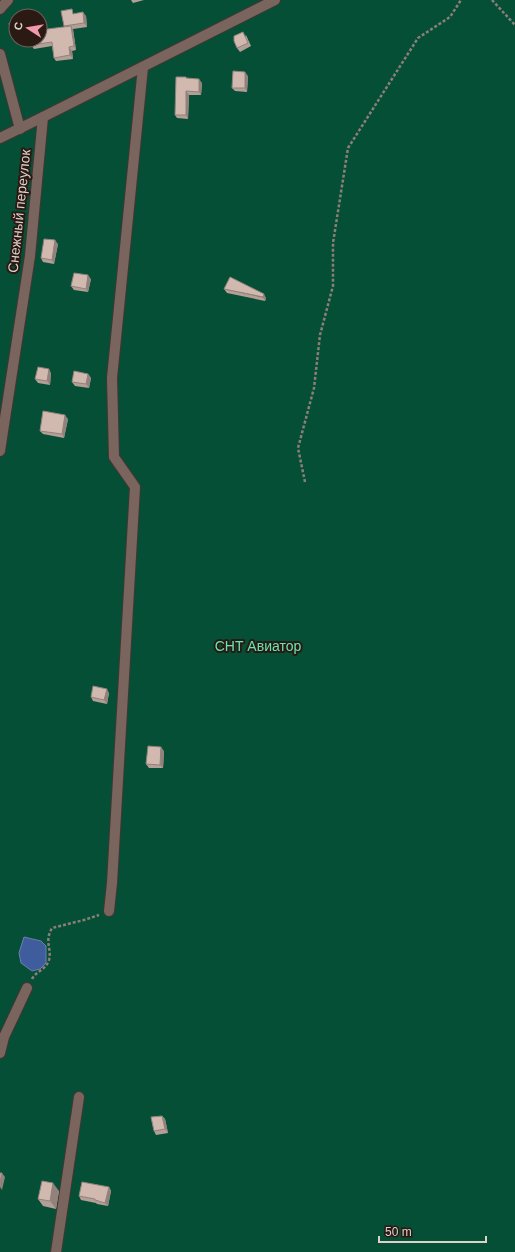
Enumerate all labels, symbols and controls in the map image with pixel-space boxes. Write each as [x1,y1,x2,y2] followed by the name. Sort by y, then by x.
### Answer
[8,8,48,48] north arrow
[12,21,25,31] text: С
[5,148,34,274] street label: Снежный переулок
[215,638,301,654] park label: СНТ Авиатор
[379,1218,486,1244] scale bar
[385,1225,412,1239] text: 50 m

